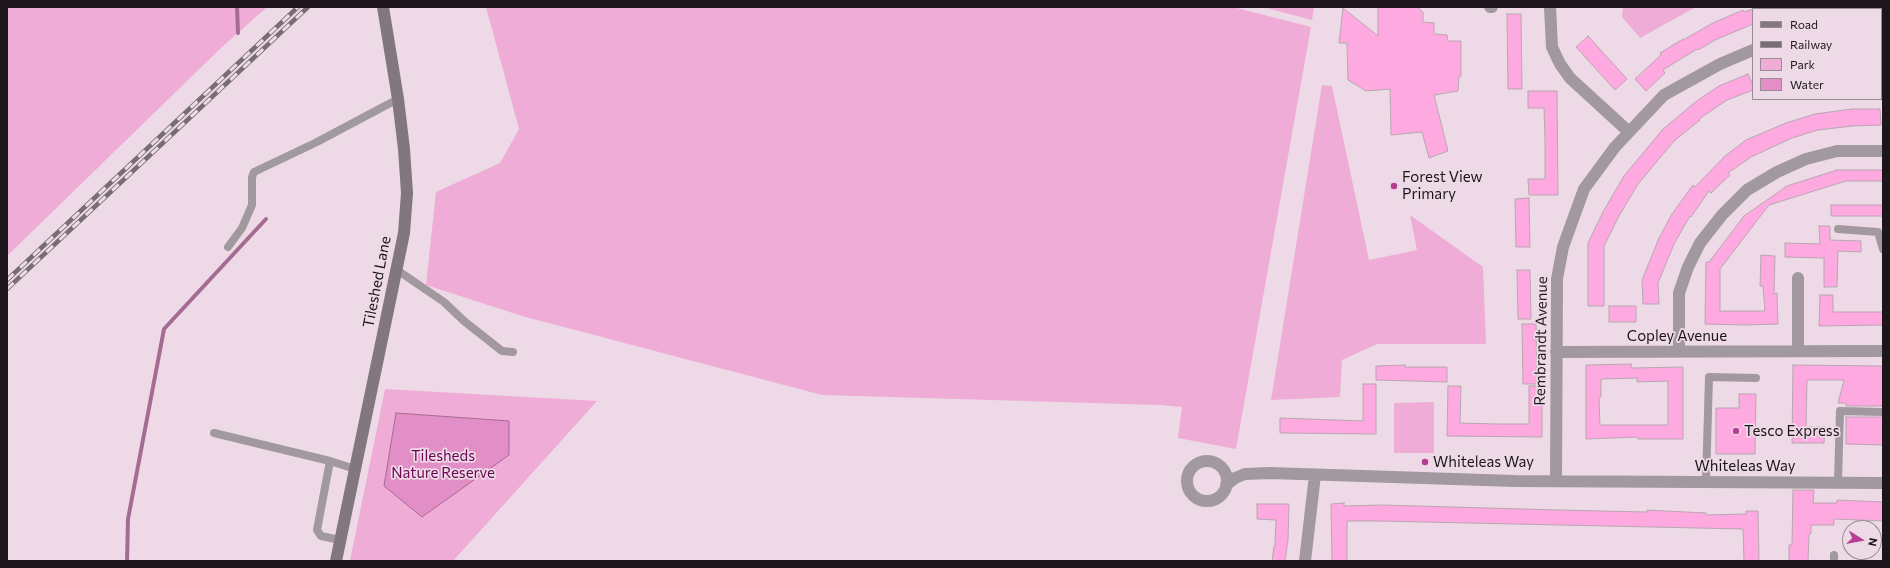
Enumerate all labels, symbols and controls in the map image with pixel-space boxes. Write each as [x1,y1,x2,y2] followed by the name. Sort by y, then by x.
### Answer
[1752,8,1882,100] legend
[1790,17,1818,31] text: Road
[1790,37,1832,51] text: Railway
[1790,57,1815,71] text: Park
[1790,77,1824,91] text: Water
[1402,168,1483,203] place label: Forest View Primary
[1389,181,1399,191] marker: Forest View Primary
[359,235,395,329] street label: Tileshed Lane
[1531,276,1551,406] street label: Rembrandt Avenue
[1627,327,1727,345] street label: Copley Avenue
[1744,422,1839,440] place label: Tesco Express
[1731,426,1741,436] marker: Tesco Express
[391,447,495,482] park label: Tilesheds Nature Reserve
[1433,453,1534,471] place label: Whiteleas Way
[1420,457,1430,467] marker: Whiteleas Way
[1695,457,1795,475] street label: Whiteleas Way
[1842,520,1882,560] north arrow
[1866,537,1880,547] text: N

